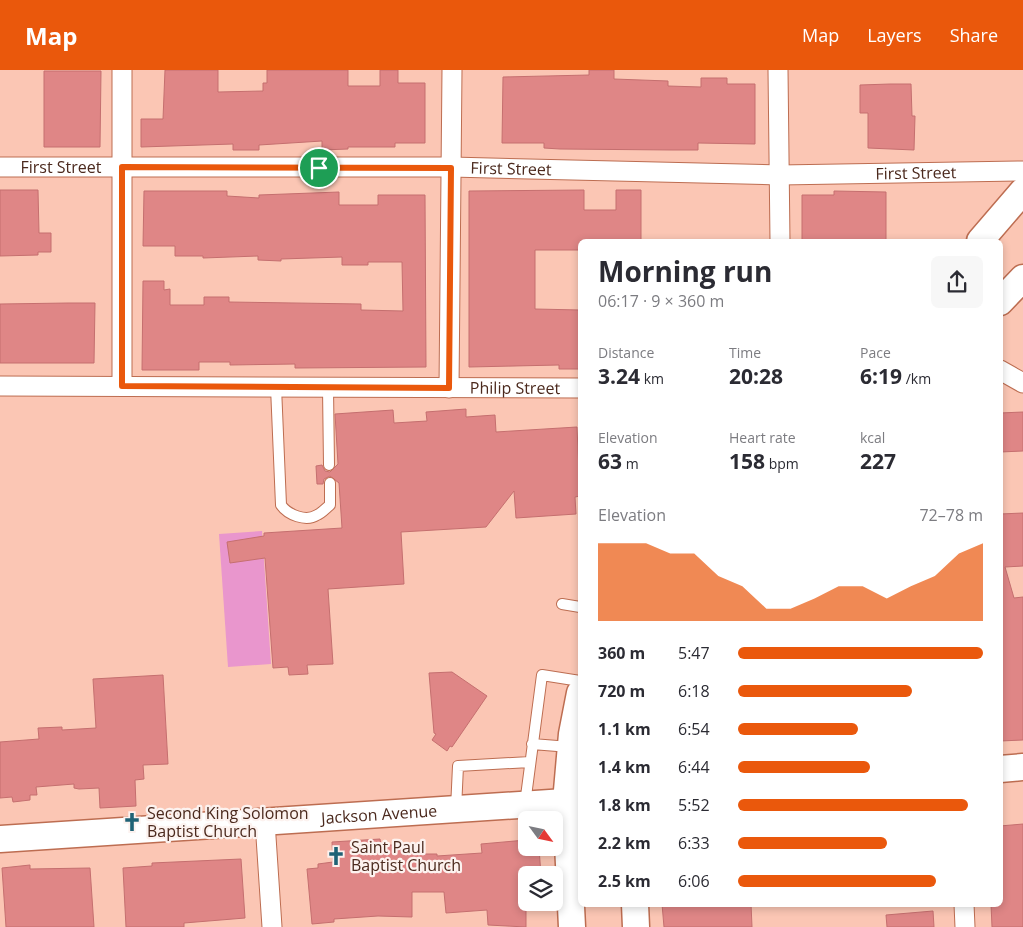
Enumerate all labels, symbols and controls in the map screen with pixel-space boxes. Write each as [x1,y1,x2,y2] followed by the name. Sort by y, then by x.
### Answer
[25,19,77,52] text: Map
[802,23,839,47] text: Map
[867,23,922,47] text: Layers
[950,23,998,47] text: Share
[298,147,340,189] pin
[305,154,333,182] icon: arrive
[20,156,102,178] street label: First Street
[470,156,552,180] street label: First Street
[875,161,957,184] street label: First Street
[598,252,772,290] text: Morning run
[931,256,983,308] button: share
[598,290,724,312] text: 06:17 · 9 × 360 m
[598,343,654,362] text: Distance
[729,343,761,362] text: Time
[860,343,891,362] text: Pace
[598,362,640,390] text: 3.24
[729,362,783,390] text: 20:28
[860,362,902,390] text: 6:19
[640,369,664,388] text: km
[902,369,931,388] text: /km
[470,377,560,399] street label: Philip Street
[598,428,657,447] text: Elevation
[729,428,796,447] text: Heart rate
[860,428,885,447] text: kcal
[598,447,622,475] text: 63
[729,447,765,475] text: 158
[860,447,896,475] text: 227
[622,454,639,473] text: m
[765,454,799,473] text: bpm
[598,504,666,526] text: Elevation
[919,504,983,526] text: 72–78 m
[598,642,645,664] text: 360 m
[678,642,710,664] text: 5:47
[598,680,645,702] text: 720 m
[678,680,710,702] text: 6:18
[598,718,651,740] text: 1.1 km
[678,718,710,740] text: 6:54
[598,756,651,778] text: 1.4 km
[678,756,710,778] text: 6:44
[598,794,651,816] text: 1.8 km
[678,794,710,816] text: 5:52
[318,799,438,829] street label: Jackson Avenue
[147,802,309,842] place label: Second King Solomon Baptist Church
[121,811,143,833] church icon: Second King Solomon Baptist Church
[518,811,562,856] north arrow
[518,811,563,911] map controls
[598,832,651,854] text: 2.2 km
[678,832,710,854] text: 6:33
[351,836,461,876] place label: Saint Paul Baptist Church
[325,845,347,867] church icon: Saint Paul Baptist Church
[518,866,563,911] button: layers
[598,870,651,892] text: 2.5 km
[678,870,710,892] text: 6:06

